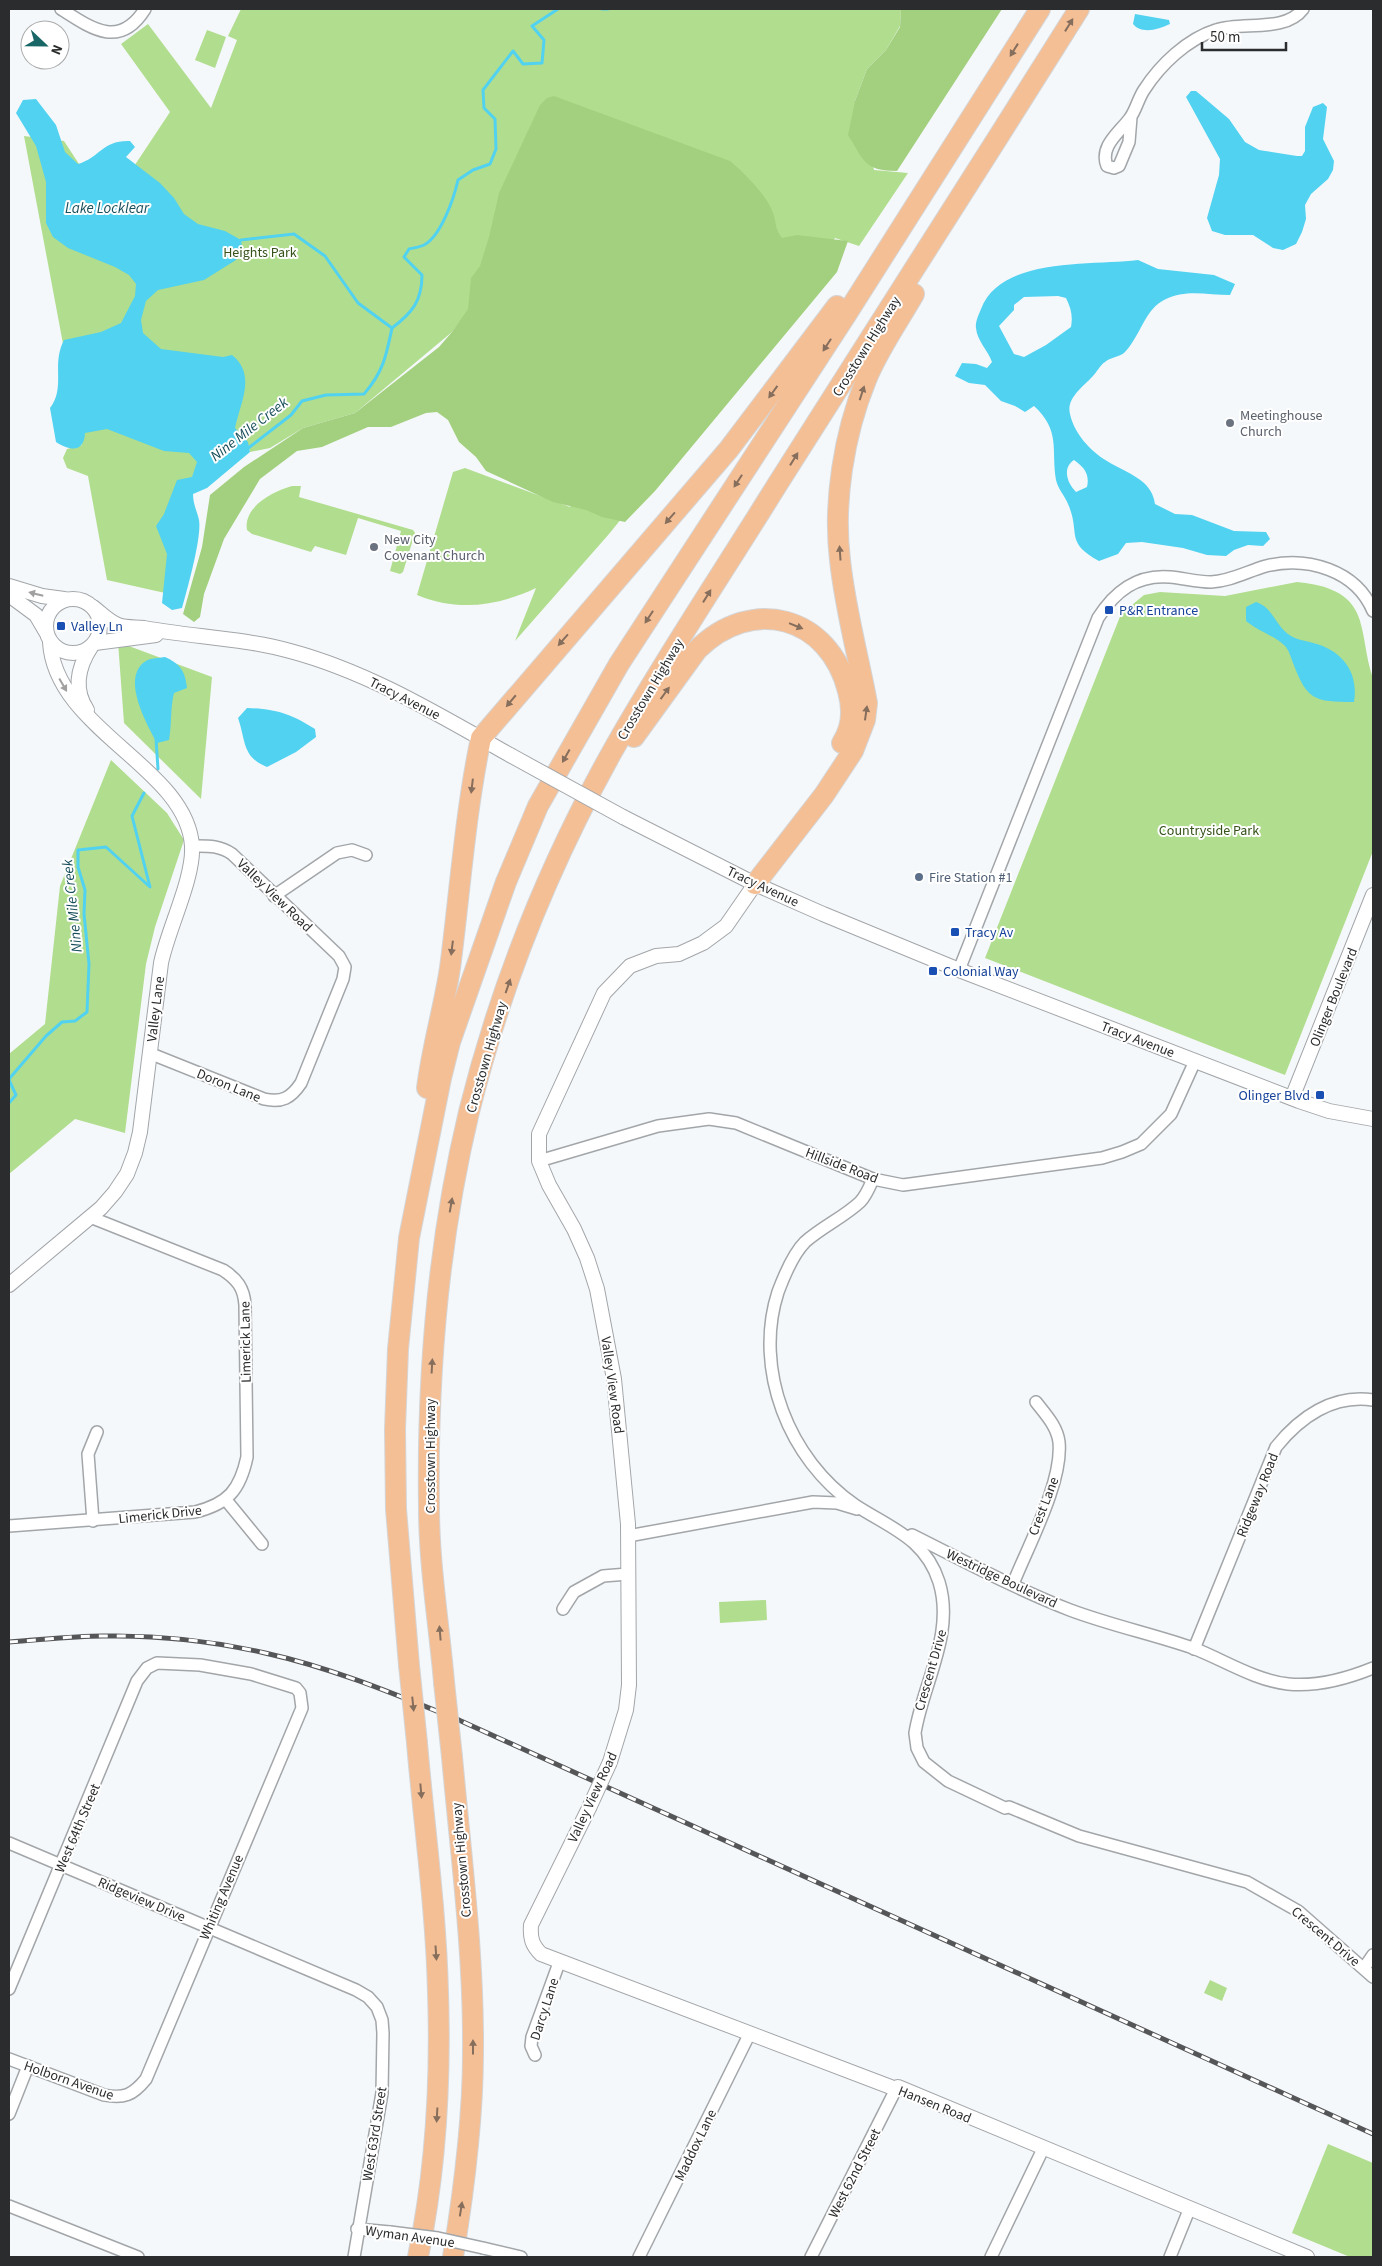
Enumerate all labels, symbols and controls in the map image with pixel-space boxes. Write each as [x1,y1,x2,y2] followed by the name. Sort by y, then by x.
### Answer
[1065,18,1074,31] one-way arrow
[20,20,70,70] north arrow
[1202,20,1286,52] scale bar
[1210,27,1240,48] text: 50 m
[45,41,67,58] text: N
[1009,43,1019,57] one-way arrow
[65,198,150,219] water label: Lake Locklear
[223,243,297,263] park label: Heights Park
[828,292,906,401] street label: Crosstown Highway
[822,338,832,351] one-way arrow
[768,385,778,399] one-way arrow
[858,385,866,400] one-way arrow
[206,392,293,467] water label: Nine Mile Creek
[1240,406,1323,442] place label: Meetinghouse Church
[1224,417,1236,429] marker: Meetinghouse Church
[789,452,799,465] one-way arrow
[733,474,743,487] one-way arrow
[664,511,676,523] one-way arrow
[384,530,485,566] place label: New City Covenant Church
[368,541,380,553] marker: New City Covenant Church
[835,545,843,561] one-way arrow
[28,590,43,598] one-way arrow
[703,590,712,603] one-way arrow
[1119,601,1198,621] place label: P&R Entrance
[1103,604,1115,616] marker: P&R Entrance
[644,610,654,623] one-way arrow
[71,617,123,637] place label: Valley Ln
[55,620,67,632] marker: Valley Ln
[789,623,803,631] one-way arrow
[558,634,569,647] one-way arrow
[613,635,689,744] street label: Crosstown Highway
[366,672,444,725] street label: Tracy Avenue
[58,679,67,692] one-way arrow
[660,687,671,700] one-way arrow
[506,694,517,707] one-way arrow
[862,704,870,720] one-way arrow
[561,749,570,763] one-way arrow
[468,779,476,795] one-way arrow
[1159,821,1259,841] park label: Countryside Park
[232,854,317,937] street label: Valley View Road
[57,857,88,954] water label: Nine Mile Creek
[723,861,802,912] street label: Tracy Avenue
[929,868,1012,888] place label: Fire Station #1
[913,871,925,883] marker: Fire Station #1
[965,923,1014,943] place label: Tracy Av
[949,926,961,938] marker: Tracy Av
[448,940,456,956] one-way arrow
[1305,945,1363,1050] street label: Olinger Boulevard
[943,962,1019,982] place label: Colonial Way
[927,965,939,977] marker: Colonial Way
[142,975,170,1043] street label: Valley Lane
[504,978,512,993] one-way arrow
[461,999,513,1115] street label: Crosstown Highway
[1098,1017,1177,1063] street label: Tracy Avenue
[194,1064,264,1108] street label: Doron Lane
[1239,1086,1310,1106] place label: Olinger Blvd
[1314,1089,1326,1101] marker: Olinger Blvd
[802,1143,881,1189] street label: Hillside Road
[447,1196,455,1212] one-way arrow
[235,1301,257,1383] street label: Limerick Lane
[595,1335,629,1435] street label: Valley View Road
[428,1358,436,1374] one-way arrow
[421,1398,441,1514] street label: Crosstown Highway
[1232,1450,1284,1541] street label: Ridgeway Road
[1024,1474,1064,1539] street label: Crest Lane
[118,1501,203,1529] street label: Limerick Drive
[943,1544,1061,1613] street label: Westridge Boulevard
[435,1625,443,1641] one-way arrow
[910,1627,952,1713] street label: Crescent Drive
[409,1696,417,1712] one-way arrow
[563,1749,623,1846] street label: Valley View Road
[50,1780,106,1876] street label: West 64th Street
[417,1783,425,1799] one-way arrow
[447,1801,477,1918] street label: Crosstown Highway
[195,1852,249,1943] street label: Whiting Avenue
[95,1872,188,1927] street label: Ridgeview Drive
[1287,1902,1364,1971] street label: Crescent Drive
[432,1945,440,1961] one-way arrow
[525,1975,564,2043] street label: Darcy Lane
[469,2039,477,2055] one-way arrow
[21,2056,116,2106] street label: Holborn Avenue
[895,2081,974,2129] street label: Hansen Road
[358,2085,392,2183] street label: West 63rd Street
[670,2106,722,2185] street label: Maddox Lane
[432,2108,440,2124] one-way arrow
[824,2125,886,2222] street label: West 62nd Street
[457,2201,465,2217] one-way arrow
[364,2221,456,2253] street label: Wyman Avenue

